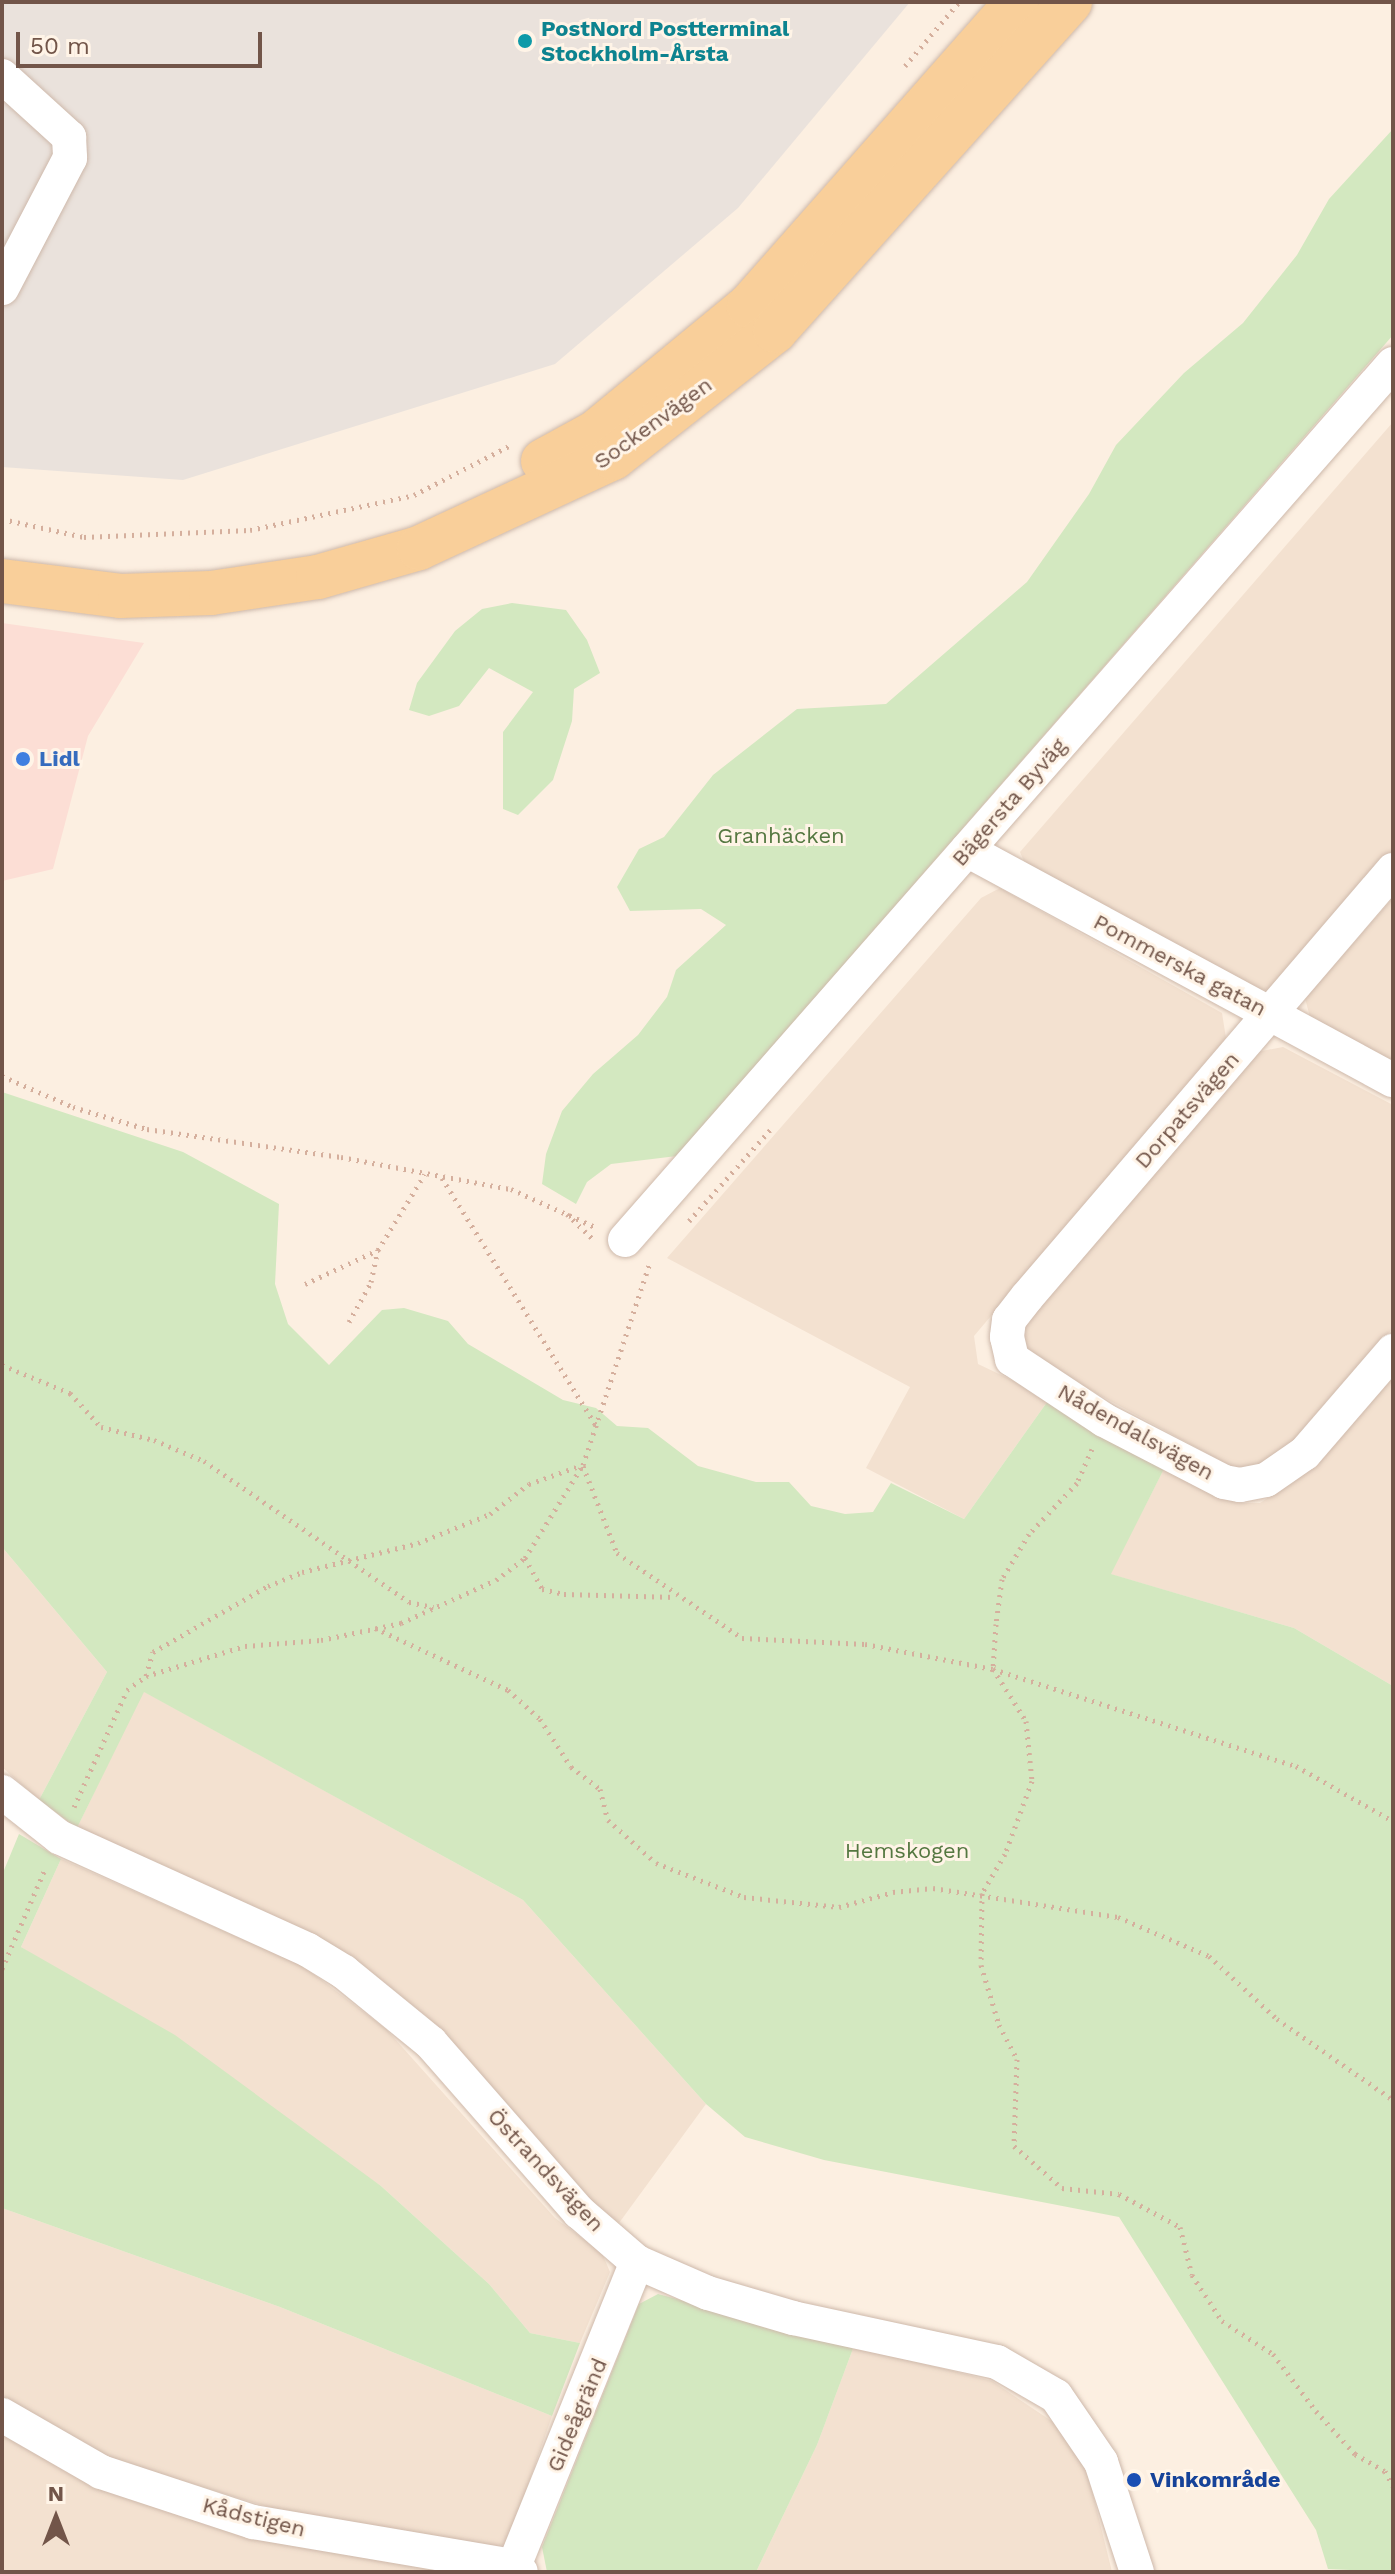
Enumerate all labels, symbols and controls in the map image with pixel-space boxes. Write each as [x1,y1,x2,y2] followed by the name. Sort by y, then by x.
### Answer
[541,15,789,66] place label: PostNord Postterminal Stockholm-Årsta
[20,16,266,66] scale bar
[30,32,90,60] text: 50 m
[516,32,534,50] marker: PostNord Postterminal Stockholm-Årsta
[589,371,717,475] street label: Sockenvägen
[946,732,1072,872] street label: Bägersta Byväg
[39,746,80,772] place label: Lidl
[14,750,32,768] marker: Lidl
[717,823,845,849] park label: Granhäcken
[1089,908,1271,1022] street label: Pommerska gatan
[1129,1046,1245,1174] street label: Dorpatsvägen
[1053,1378,1219,1486] street label: Nådendalsvägen
[845,1838,969,1864] park label: Hemskogen
[482,2103,610,2237] street label: Östrandsvägen
[541,2354,613,2476] street label: Gideågränd
[1150,2467,1281,2493] place label: Vinkområde
[1125,2471,1143,2489] marker: Vinkområde
[16,2478,96,2558] north arrow
[48,2481,64,2506] text: N
[200,2491,308,2543] street label: Kådstigen

